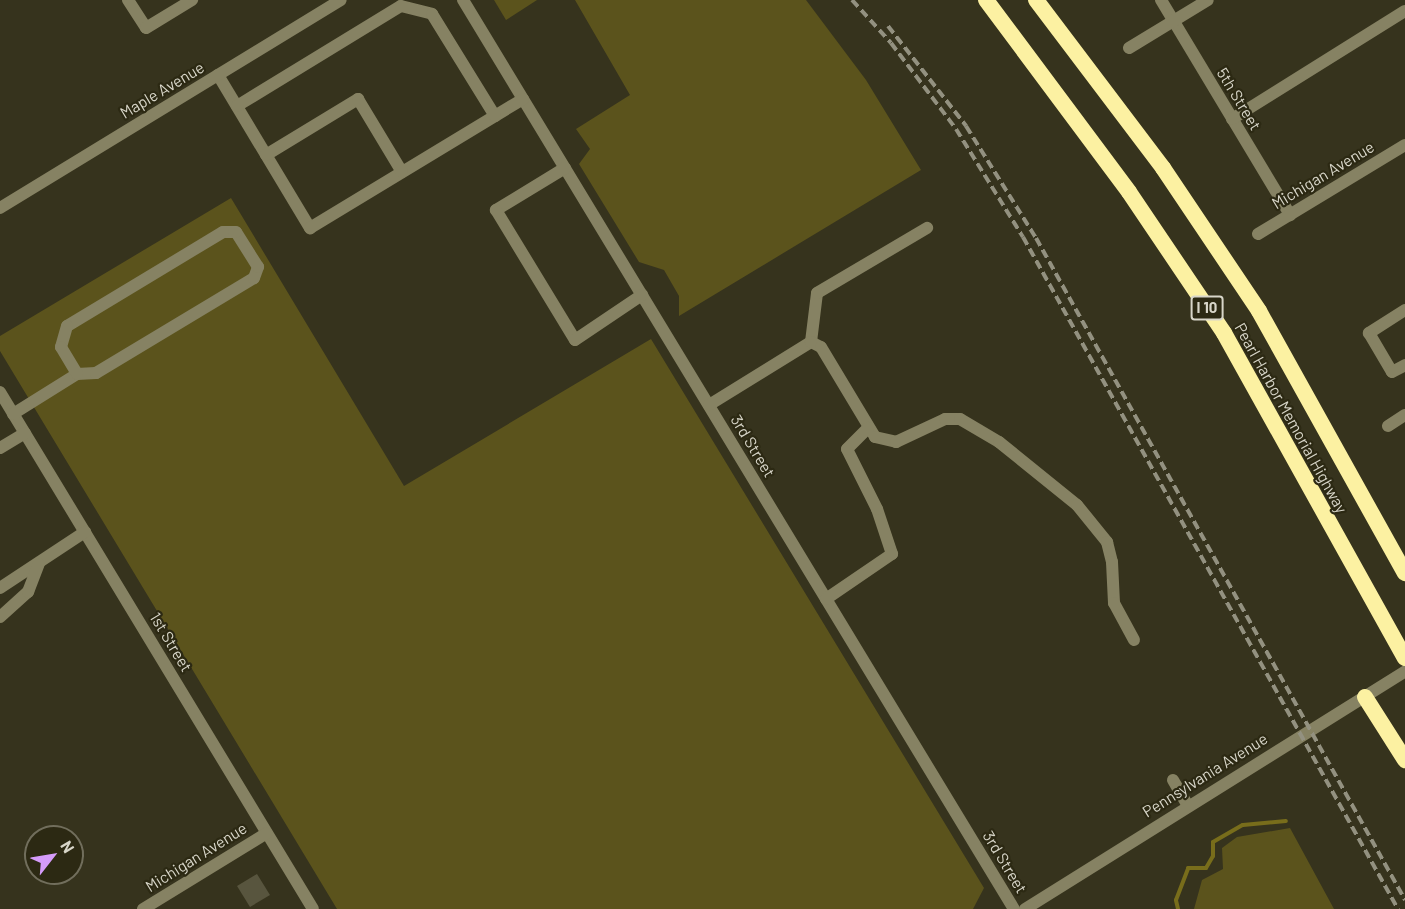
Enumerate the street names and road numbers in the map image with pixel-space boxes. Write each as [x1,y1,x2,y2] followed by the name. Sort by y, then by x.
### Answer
[116,57,208,123] street label: Maple Avenue
[1213,64,1265,134] street label: 5th Street
[1268,137,1378,213] street label: Michigan Avenue
[1190,296,1224,320] road number: I 10
[1231,320,1351,516] street label: Pearl Harbor Memorial Highway
[727,411,779,481] street label: 3rd Street
[146,609,196,675] street label: 1st Street
[1139,729,1271,821] street label: Pennsylvania Avenue
[142,818,250,896] street label: Michigan Avenue
[979,827,1031,897] street label: 3rd Street

